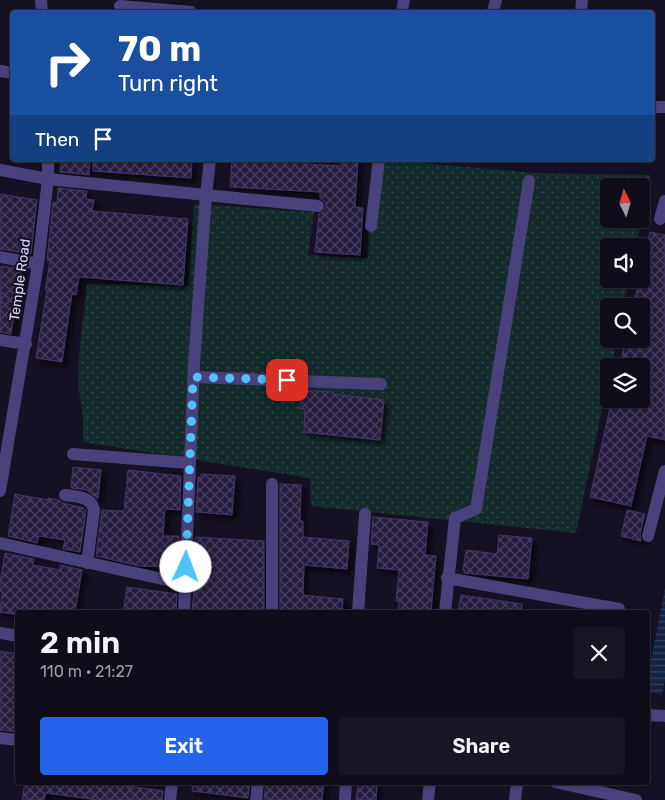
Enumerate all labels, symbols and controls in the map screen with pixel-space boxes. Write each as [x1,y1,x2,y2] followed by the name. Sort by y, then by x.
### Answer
[118,28,201,70] text: 70 m
[35,30,100,95] icon: right
[118,70,218,97] text: Turn right
[89,125,117,153] icon: arrive
[35,128,79,151] text: Then
[600,178,650,228] north arrow
[600,178,650,408] map controls
[6,238,34,322] street label: Temple Road
[600,238,650,288] button: sound
[600,298,650,348] button: search
[600,358,650,408] button: layers
[266,359,308,401] pin
[273,366,301,394] icon: arrive
[159,540,211,592] position arrow
[40,625,120,661] text: 2 min
[573,627,625,679] button: close
[40,662,133,681] text: 110 m · 21:27
[40,717,328,775] button: Exit
[338,717,625,775] button: Share

